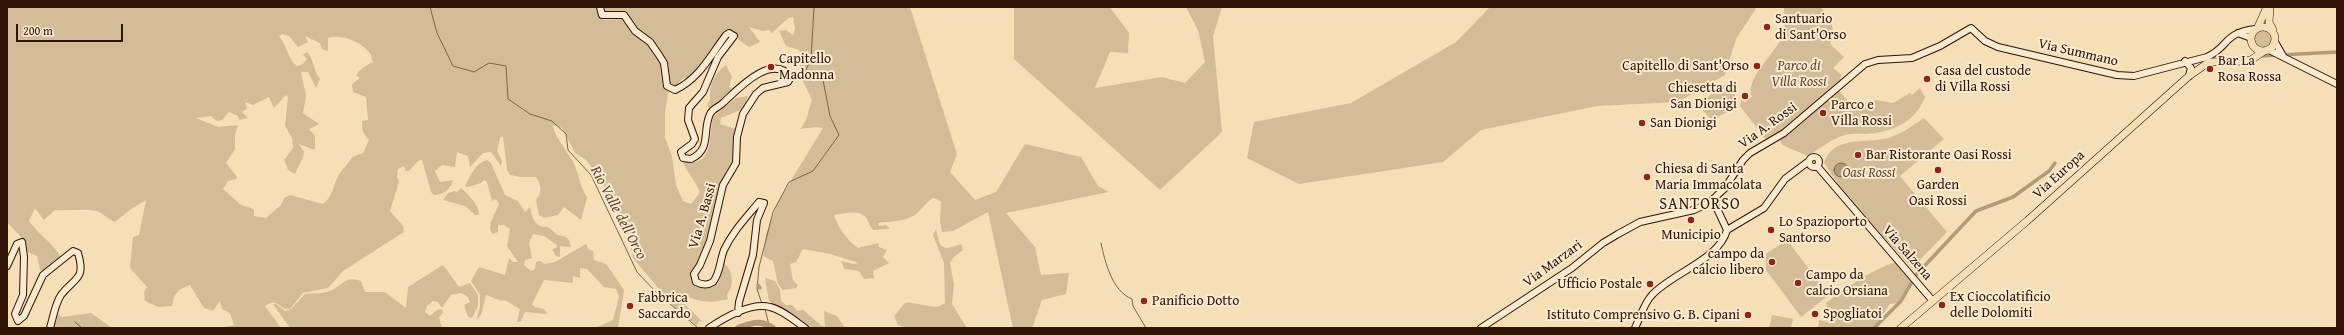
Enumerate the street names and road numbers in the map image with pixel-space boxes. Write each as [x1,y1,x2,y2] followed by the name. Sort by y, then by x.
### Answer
[2036,36,2120,70] street label: Via Summano
[1736,99,1800,153] street label: Via A. Rossi
[2029,147,2089,203] street label: Via Europa
[686,181,720,251] street label: Via A. Bassi
[1879,222,1935,284] street label: Via Salzena
[1520,237,1586,291] street label: Via Marzari

